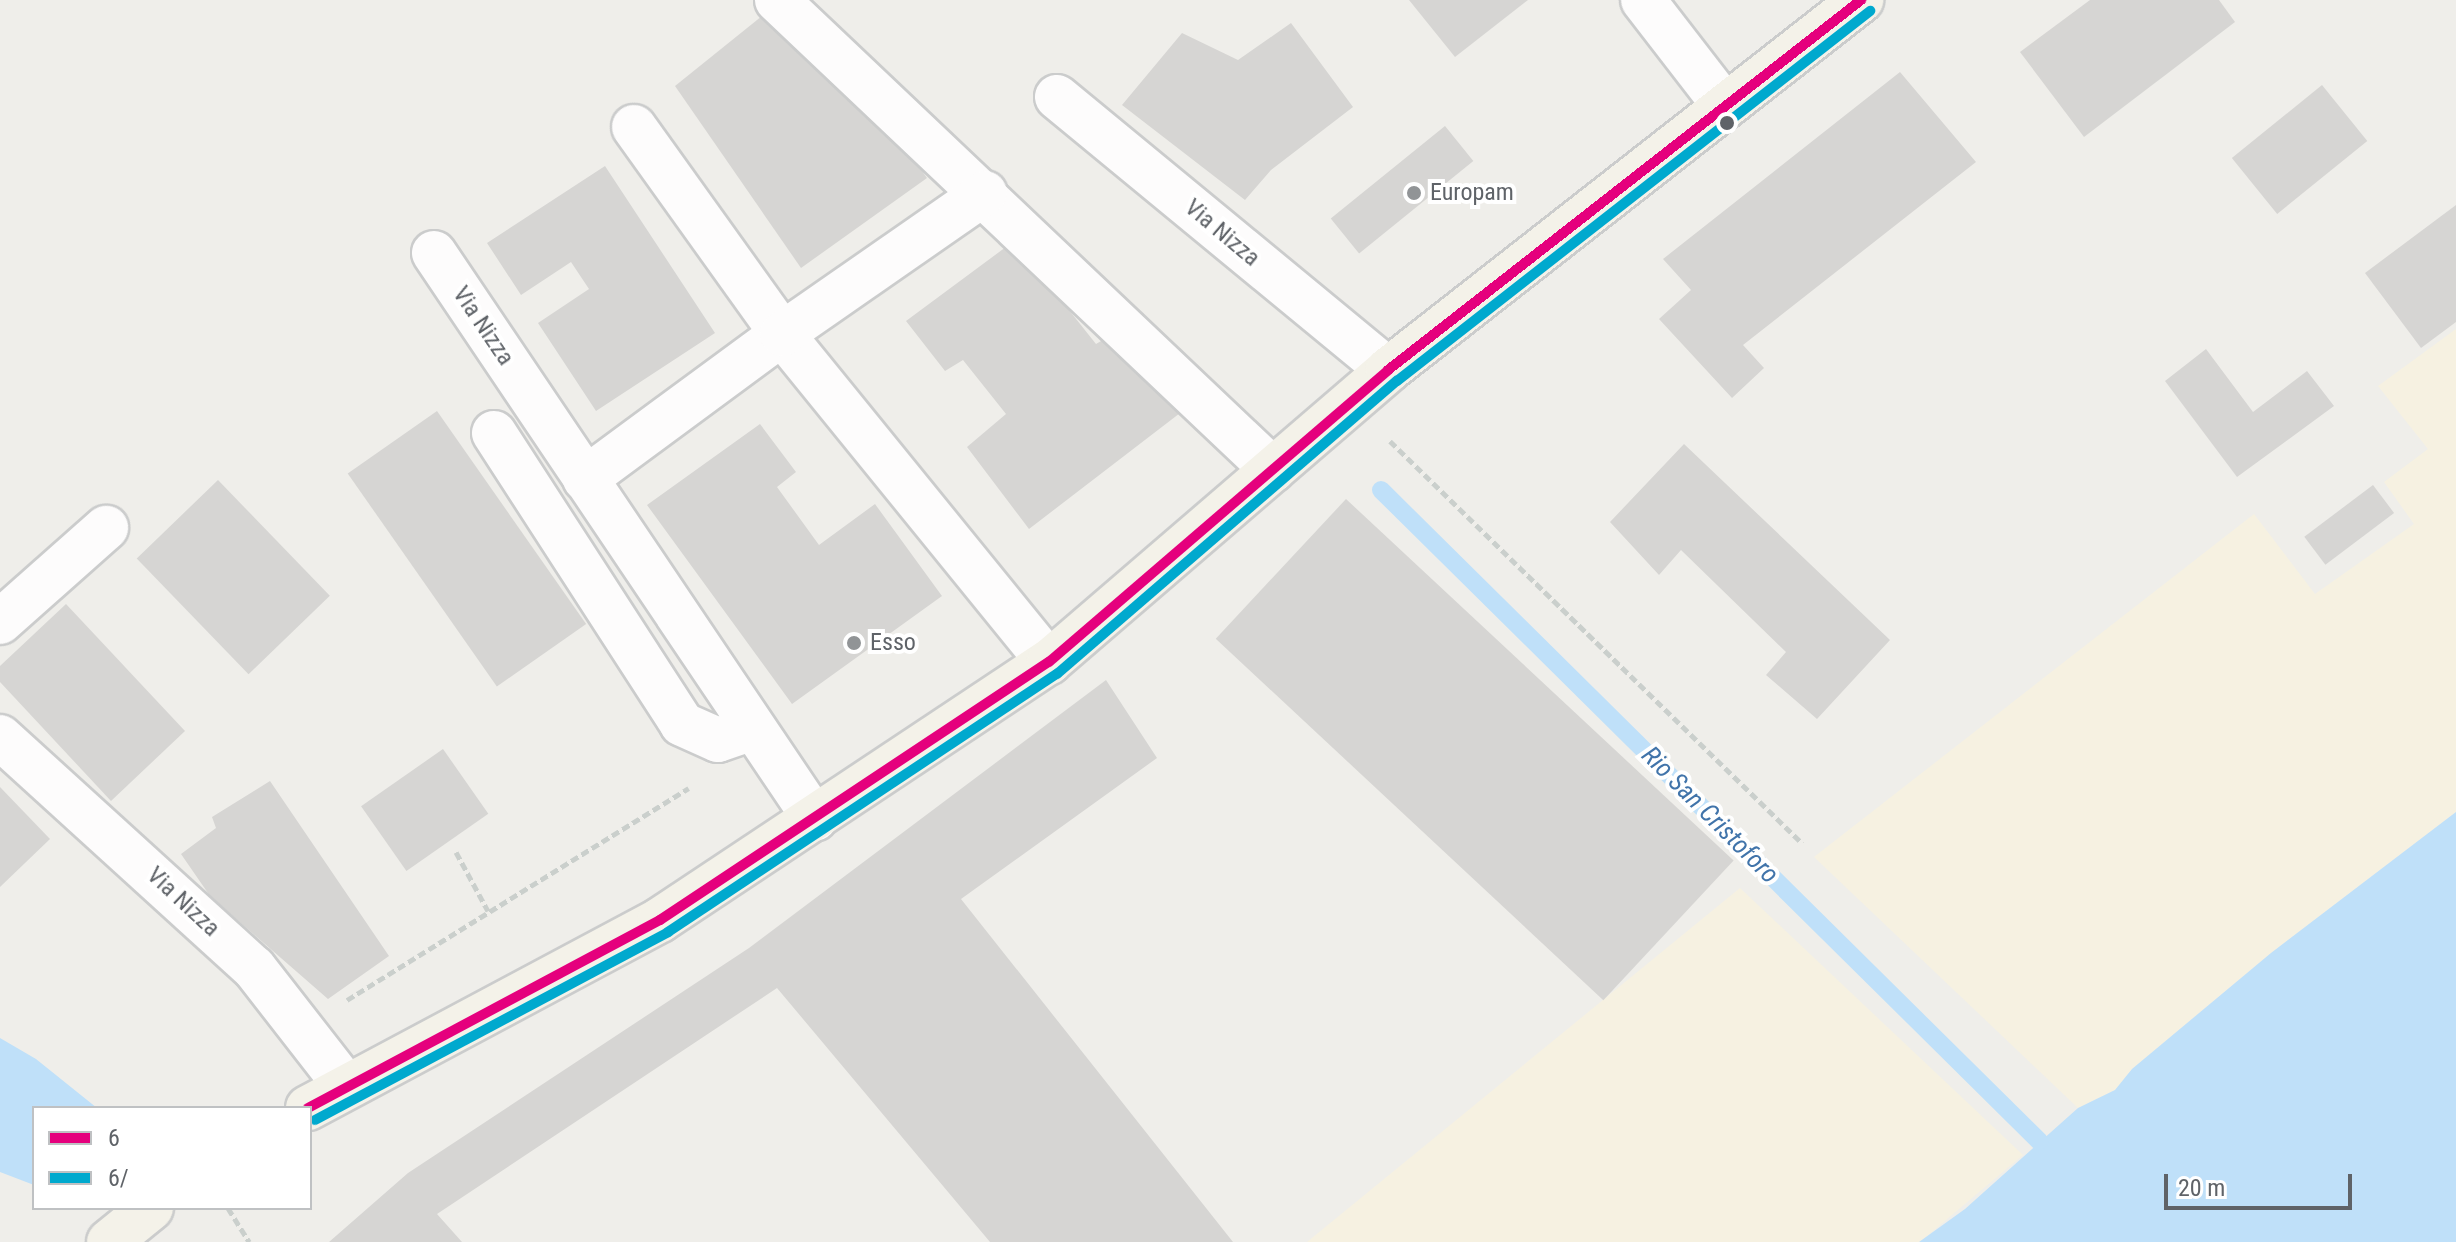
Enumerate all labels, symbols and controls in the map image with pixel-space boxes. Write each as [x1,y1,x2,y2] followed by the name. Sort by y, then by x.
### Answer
[1719,115,1735,131] unlabelled marker
[1430,179,1514,207] place label: Europam
[1405,184,1423,202] marker: Europam
[1179,193,1265,273] street label: Via Nizza
[446,281,520,371] street label: Via Nizza
[870,629,916,657] place label: Esso
[845,634,863,652] marker: Esso
[1635,740,1785,890] water label: Rio San Cristoforo
[141,861,225,943] street label: Via Nizza
[32,1106,312,1210] legend
[108,1124,120,1152] text: 6
[2168,1158,2356,1208] scale bar
[108,1164,129,1192] text: 6/
[2178,1174,2225,1202] text: 20 m

